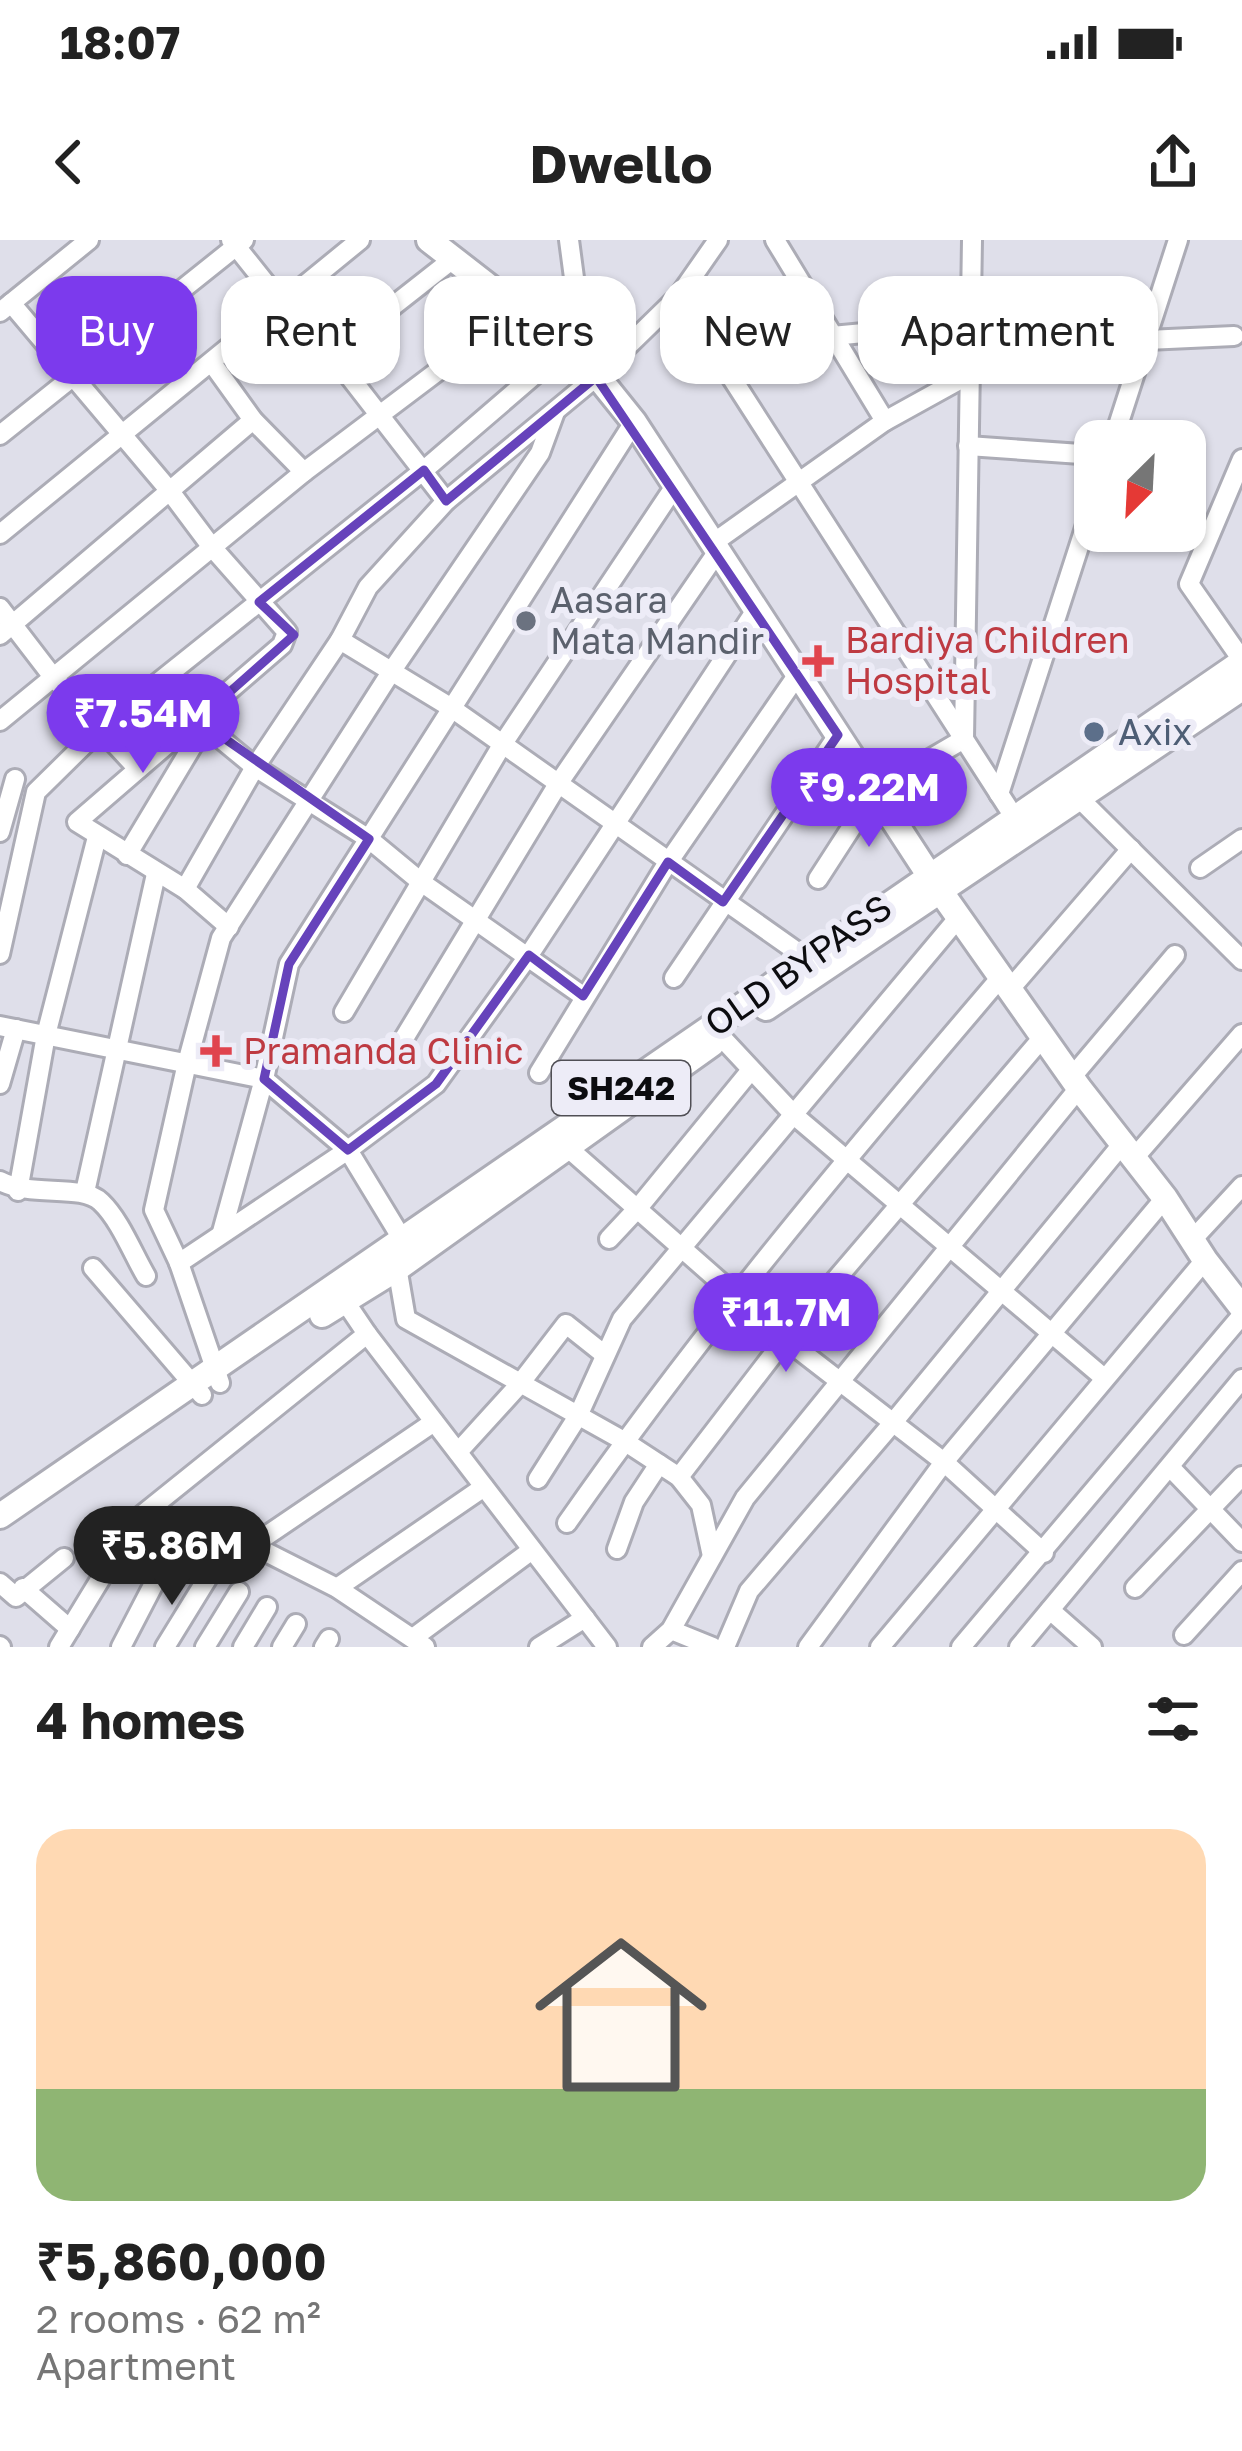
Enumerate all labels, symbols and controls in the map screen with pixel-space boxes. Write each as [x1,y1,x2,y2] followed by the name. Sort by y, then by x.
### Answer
[60,15,180,69] text: 18:07
[36,129,102,195] icon: back
[1140,129,1206,195] icon: share
[529,130,713,195] text: Dwello
[36,276,197,384] chip: Buy
[221,276,400,384] chip: Rent
[424,276,636,384] chip: Filters
[660,276,834,384] chip: New
[858,276,1158,384] chip: Apartment
[1074,420,1206,552] north arrow
[1074,420,1206,552] map controls
[550,578,764,662] place label: Aasara Mata Mandir
[513,608,539,634] marker: Aasara Mata Mandir
[845,618,1130,702] place label: Bardiya Children Hospital
[802,645,834,677] marker: Bardiya Children Hospital
[45,674,241,776] pin: ₹7.54M
[74,689,212,736] text: ₹7.54M
[1118,710,1192,753] place label: Axix
[1081,719,1107,745] marker: Axix
[771,748,967,850] pin: ₹9.22M
[798,763,940,810] text: ₹9.22M
[696,885,899,1045] street label: OLD BYPASS
[243,1029,523,1072] place label: Pramanda Clinic
[200,1035,232,1067] marker: Pramanda Clinic
[552,1061,690,1115] road number: SH242
[688,1273,884,1375] pin: ₹11.7M
[721,1288,851,1335] text: ₹11.7M
[74,1506,270,1608] pin: ₹5.86M
[100,1521,244,1568] text: ₹5.86M
[1140,1686,1206,1752] icon: filters
[36,1689,245,1750] text: 4 homes
[513,1907,729,2123] icon: home
[36,2230,327,2291] text: ₹5,860,000
[36,2295,321,2342] text: 2 rooms · 62 m²
[36,2342,236,2389] text: Apartment

